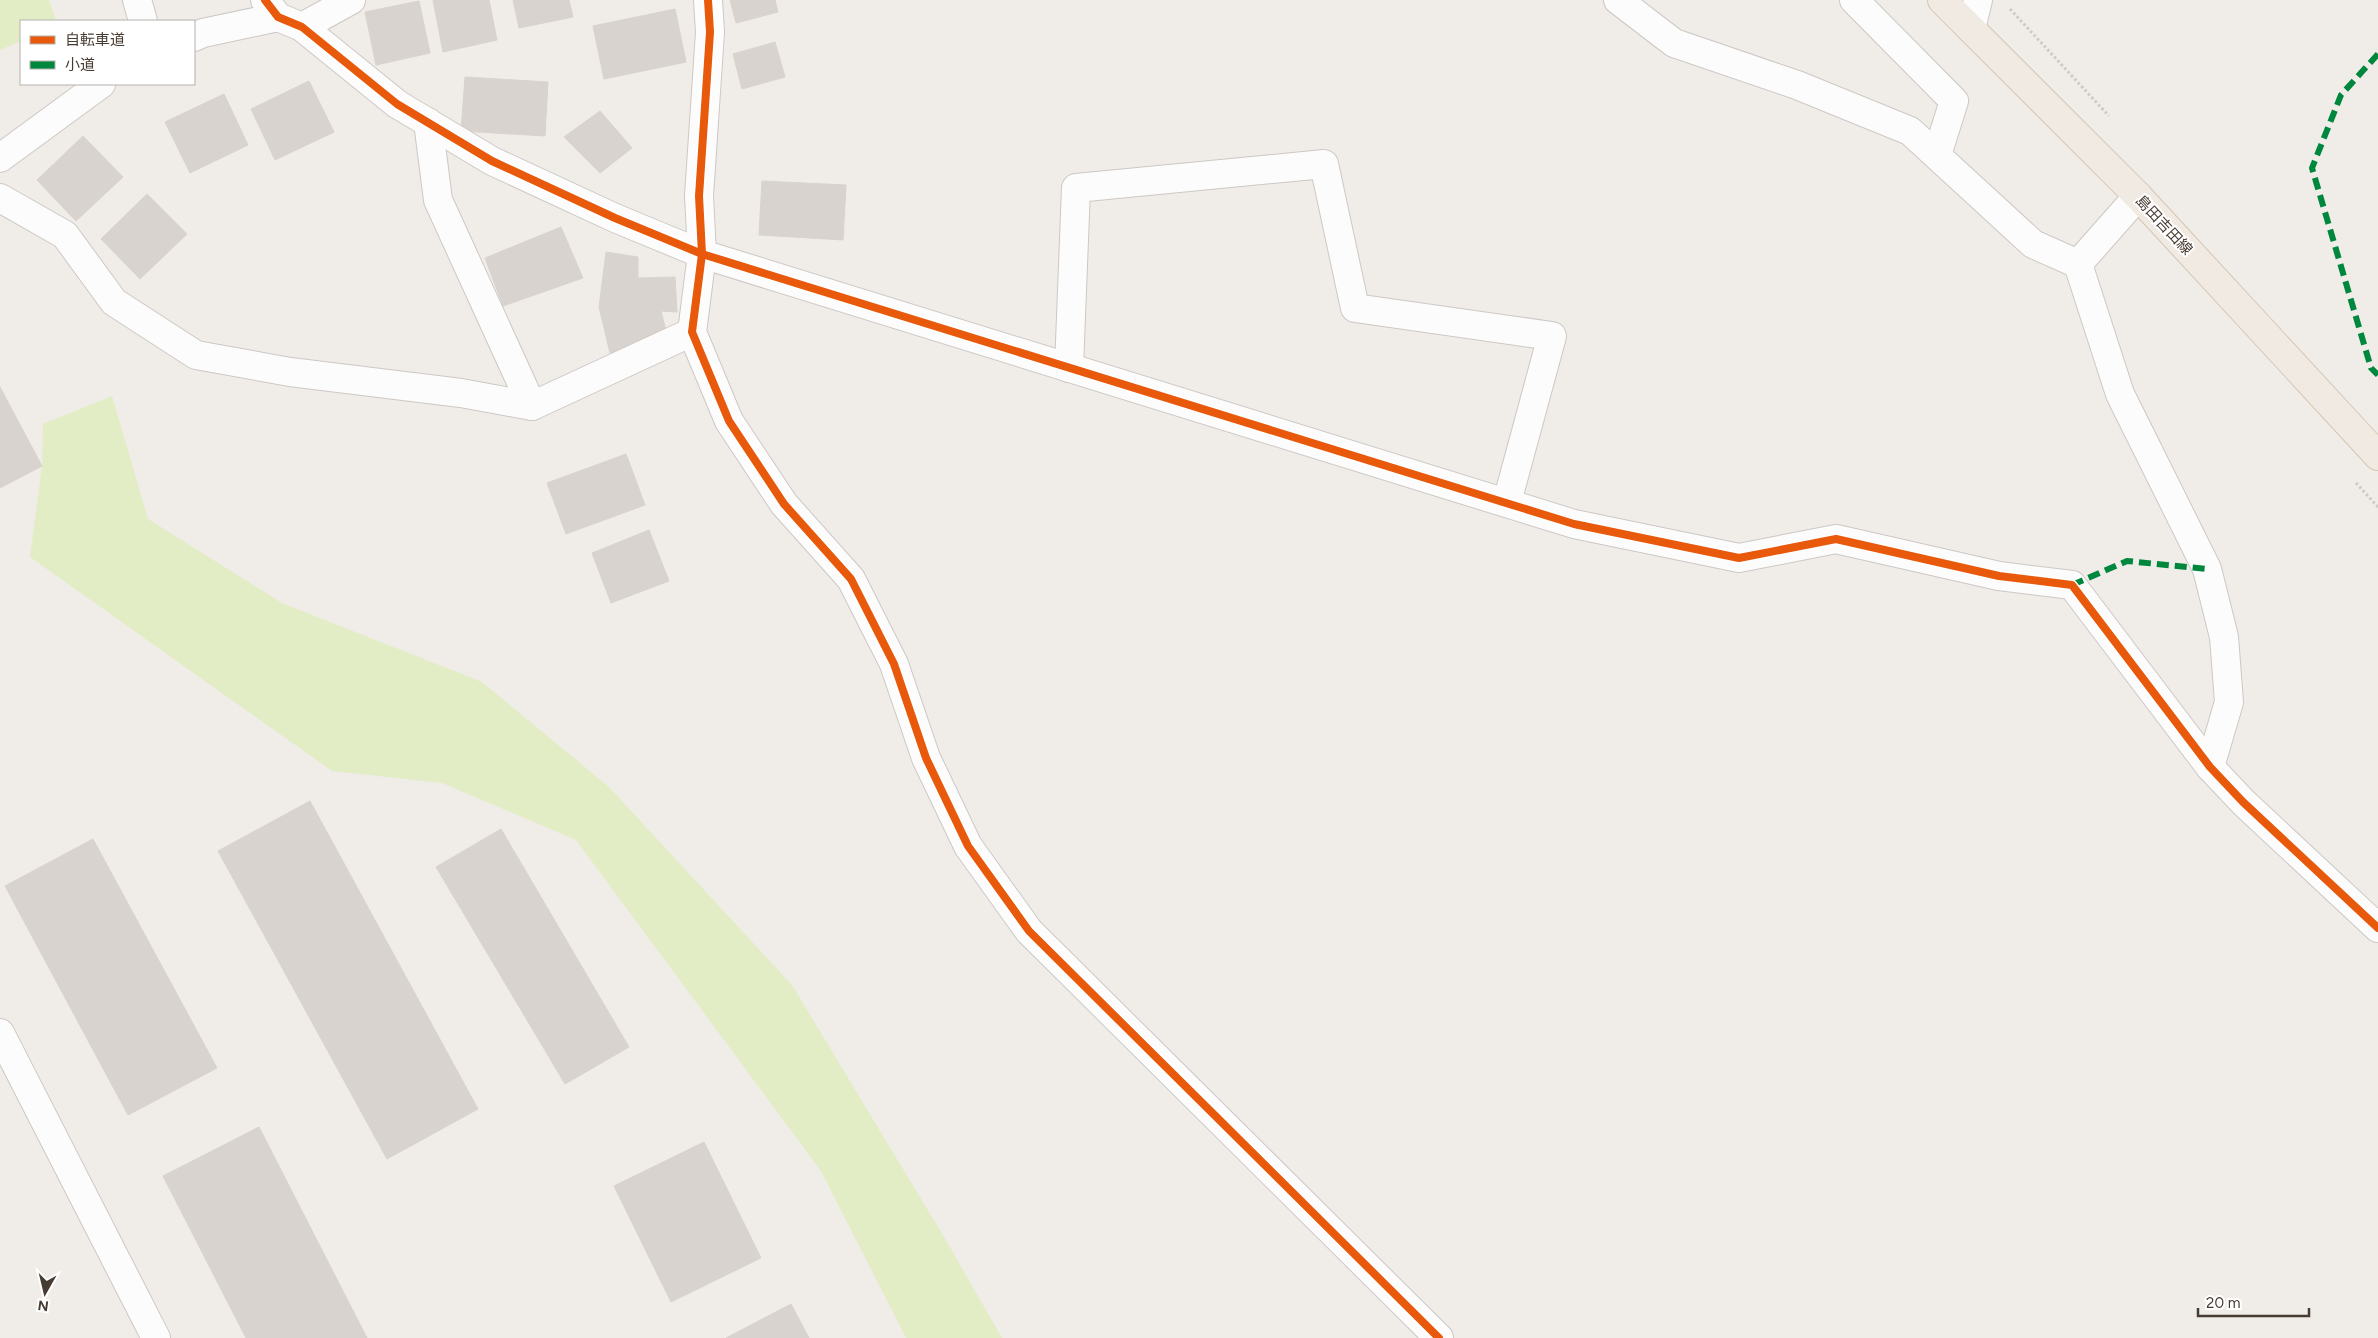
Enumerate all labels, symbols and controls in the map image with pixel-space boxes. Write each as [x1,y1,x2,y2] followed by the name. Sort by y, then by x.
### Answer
[20,20,195,85] legend
[65,31,125,49] text: 自転車道
[65,56,95,74] text: 小道
[2132,191,2196,259] street label: 島田吉田線
[20,1268,70,1318] north arrow
[2198,1286,2309,1318] scale bar
[2206,1294,2240,1312] text: 20 m
[37,1296,50,1315] text: N

